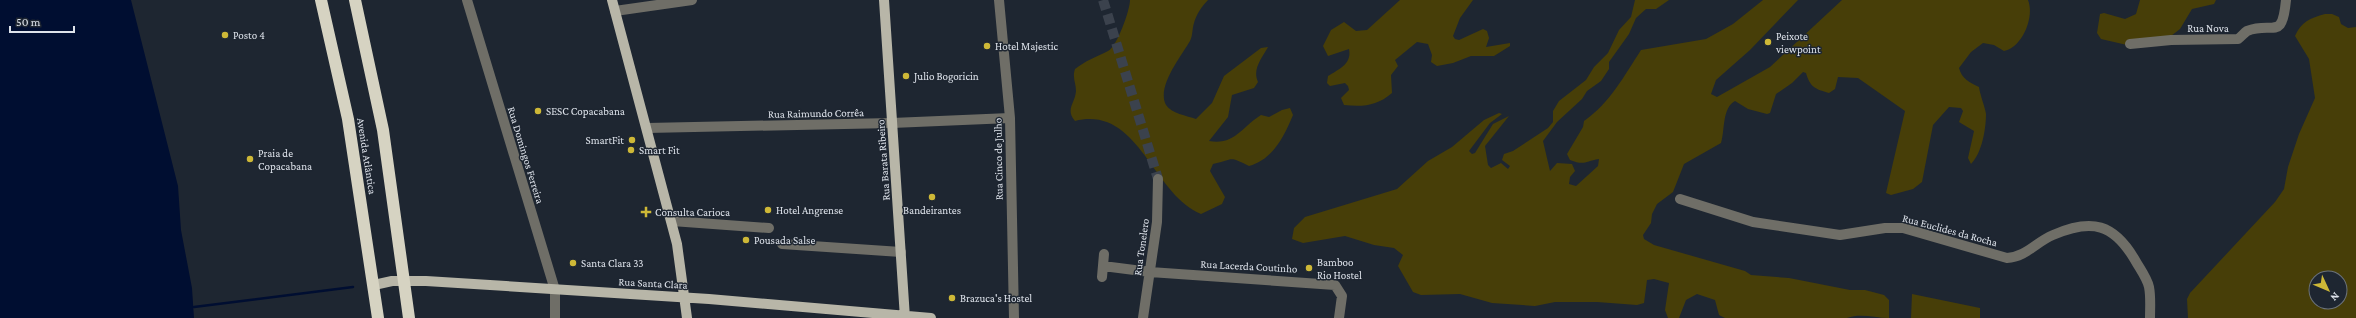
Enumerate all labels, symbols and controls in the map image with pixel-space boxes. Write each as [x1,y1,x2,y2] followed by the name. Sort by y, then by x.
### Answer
[10,8,74,34] scale bar
[16,15,41,29] text: 50 m
[2187,22,2229,34] street label: Rua Nova
[233,29,265,41] place label: Posto 4
[220,30,230,40] marker: Posto 4
[1775,30,1821,56] place label: Peixote viewpoint
[1763,37,1773,47] marker: Peixote viewpoint
[995,40,1059,53] place label: Hotel Majestic
[982,41,992,51] marker: Hotel Majestic
[913,70,979,83] place label: Julio Bogoricin
[901,71,911,81] marker: Julio Bogoricin
[505,105,546,205] street label: Rua Domingos Ferreira
[546,105,625,118] place label: SESC Copacabana
[533,106,543,116] marker: SESC Copacabana
[768,106,864,120] street label: Rua Raimundo Corrêa
[355,117,379,195] street label: Avenida Atlântica
[991,117,1006,200] street label: Rua Cinco de Julho
[874,119,892,201] street label: Rua Barata Ribeiro
[585,134,624,146] place label: SmartFit
[627,135,637,145] marker: SmartFit
[639,144,680,156] place label: Smart Fit
[626,145,636,155] marker: Smart Fit
[258,147,312,173] place label: Praia de Copacabana
[245,154,255,164] marker: Praia de Copacabana
[927,192,937,202] marker: Bandeirantes
[776,204,843,217] place label: Hotel Angrense
[903,204,961,216] place label: Bandeirantes
[763,205,773,215] marker: Hotel Angrense
[640,206,652,218] marker: Consulta Carioca
[655,206,730,218] place label: Consulta Carioca
[1901,212,1999,248] street label: Rua Euclides da Rocha
[1131,217,1151,276] street label: Rua Tonelero
[754,234,815,246] place label: Pousada Salse
[741,235,751,245] marker: Pousada Salse
[1317,256,1362,281] place label: Bamboo Rio Hostel
[581,257,644,269] place label: Santa Clara 33
[1200,257,1298,275] street label: Rua Lacerda Coutinho
[568,258,578,268] marker: Santa Clara 33
[1304,263,1314,273] marker: Bamboo Rio Hostel
[2308,270,2348,310] north arrow
[618,275,688,291] street label: Rua Santa Clara
[2328,290,2342,304] text: N
[960,292,1032,304] place label: Brazuca's Hostel
[947,293,957,303] marker: Brazuca's Hostel

